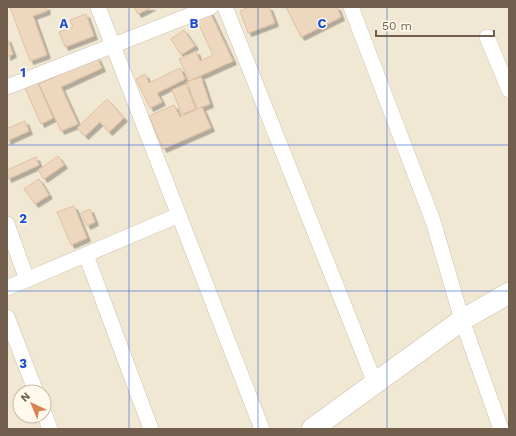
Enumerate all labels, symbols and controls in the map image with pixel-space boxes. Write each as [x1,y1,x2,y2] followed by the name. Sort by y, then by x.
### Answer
[376,12,494,38] scale bar
[60,16,69,31] text: A
[190,16,199,31] text: B
[318,16,327,31] text: C
[382,19,412,33] text: 50 m
[20,65,26,80] text: 1
[19,211,27,226] text: 2
[19,356,27,371] text: 3
[12,384,52,424] north arrow
[18,390,33,405] text: N

